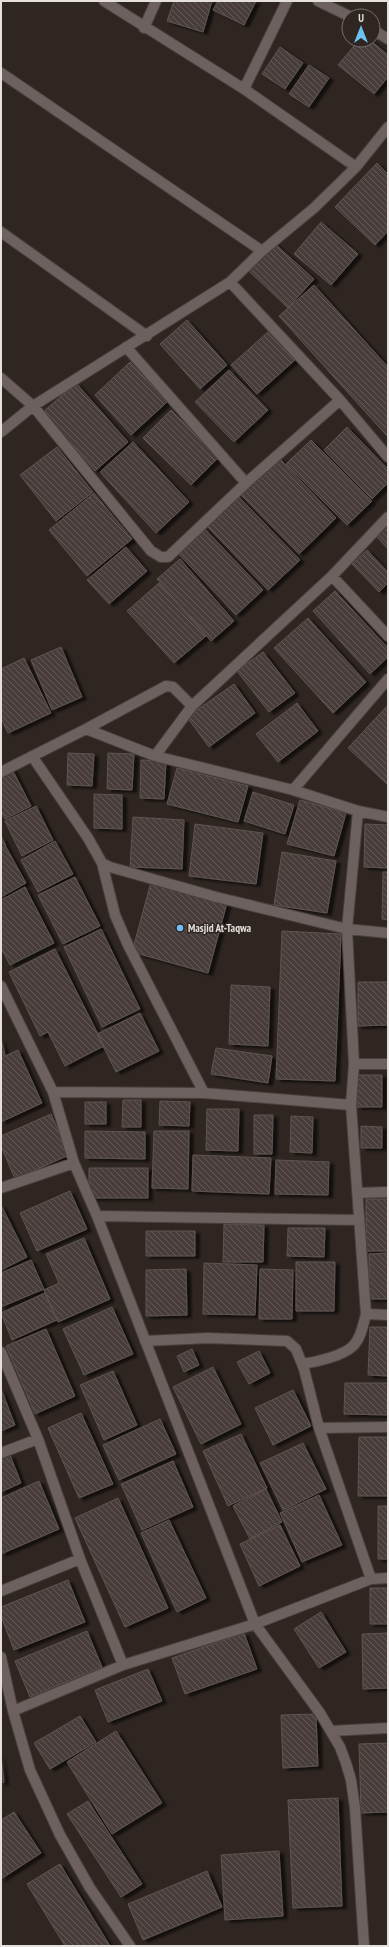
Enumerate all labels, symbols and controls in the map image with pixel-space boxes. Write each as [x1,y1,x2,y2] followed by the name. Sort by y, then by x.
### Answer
[341,8,381,48] north arrow
[358,11,364,25] text: U
[188,921,252,935] place label: Masjid At-Taqwa
[175,923,185,933] marker: Masjid At-Taqwa

